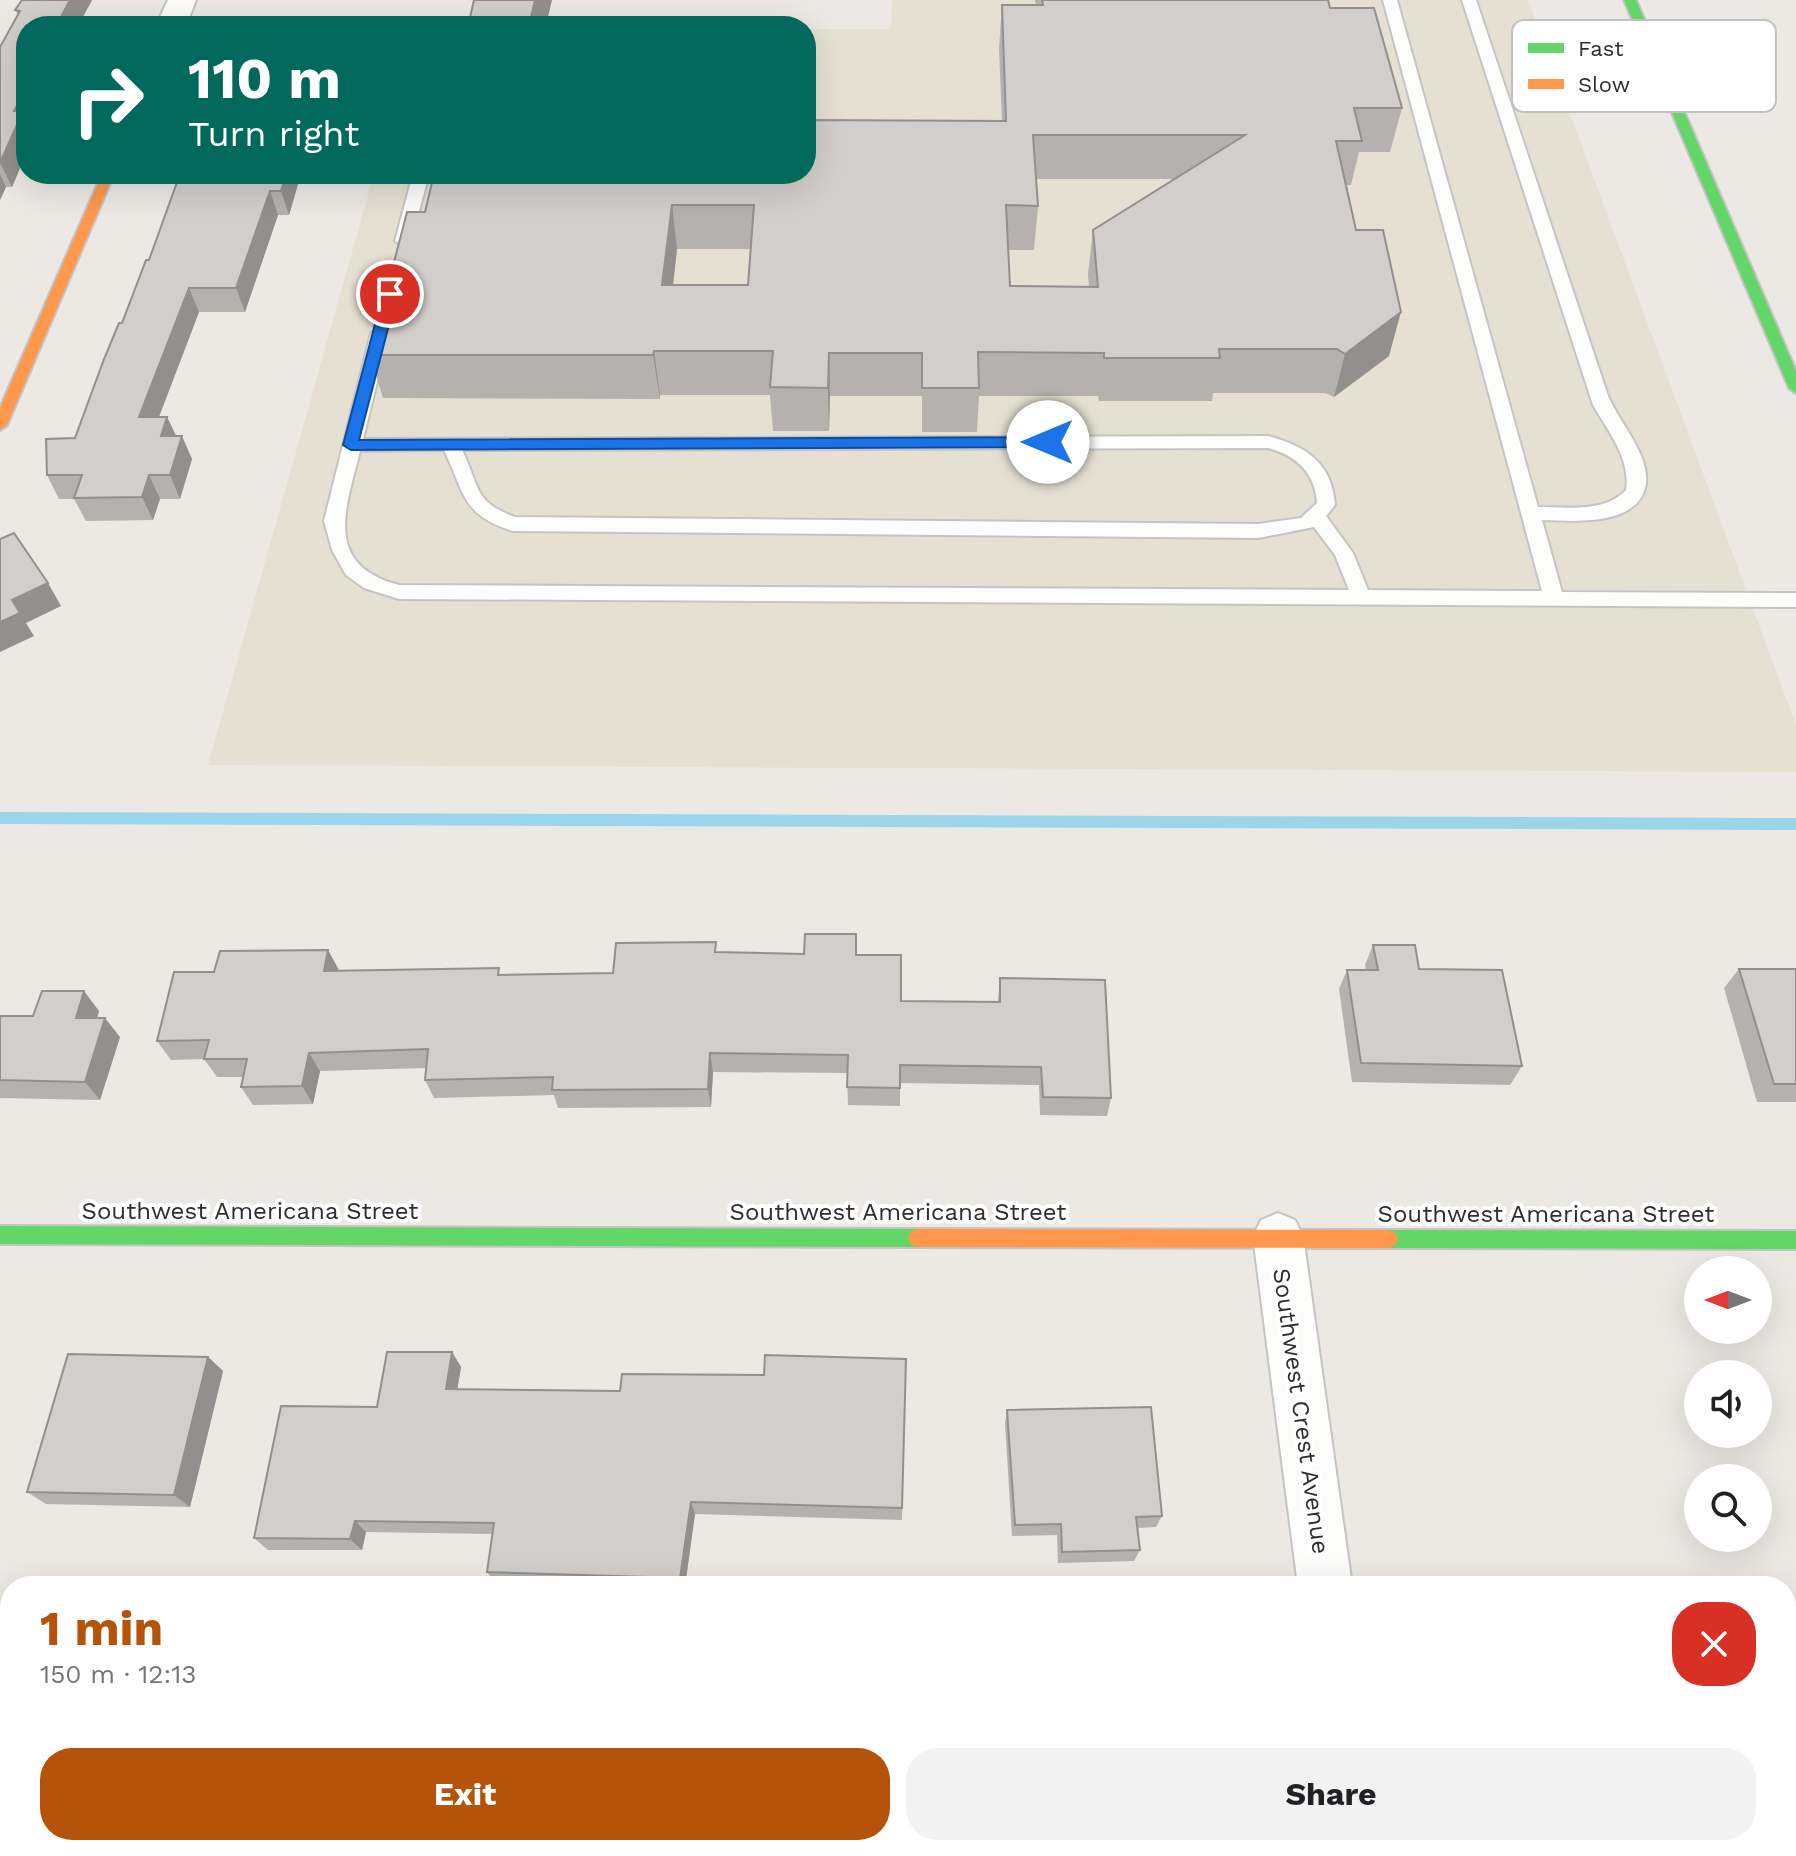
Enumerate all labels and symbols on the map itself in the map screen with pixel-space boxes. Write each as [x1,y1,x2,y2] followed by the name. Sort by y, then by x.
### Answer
[1512,20,1776,112] legend
[1578,36,1624,61] text: Fast
[1578,72,1630,97] text: Slow
[356,260,424,328] pin
[1006,400,1090,484] position arrow
[82,1197,418,1225] street label: Southwest Americana Street
[730,1198,1066,1226] street label: Southwest Americana Street
[1378,1200,1714,1228] street label: Southwest Americana Street
[1684,1256,1772,1344] north arrow
[1267,1266,1335,1556] street label: Southwest Crest Avenue

